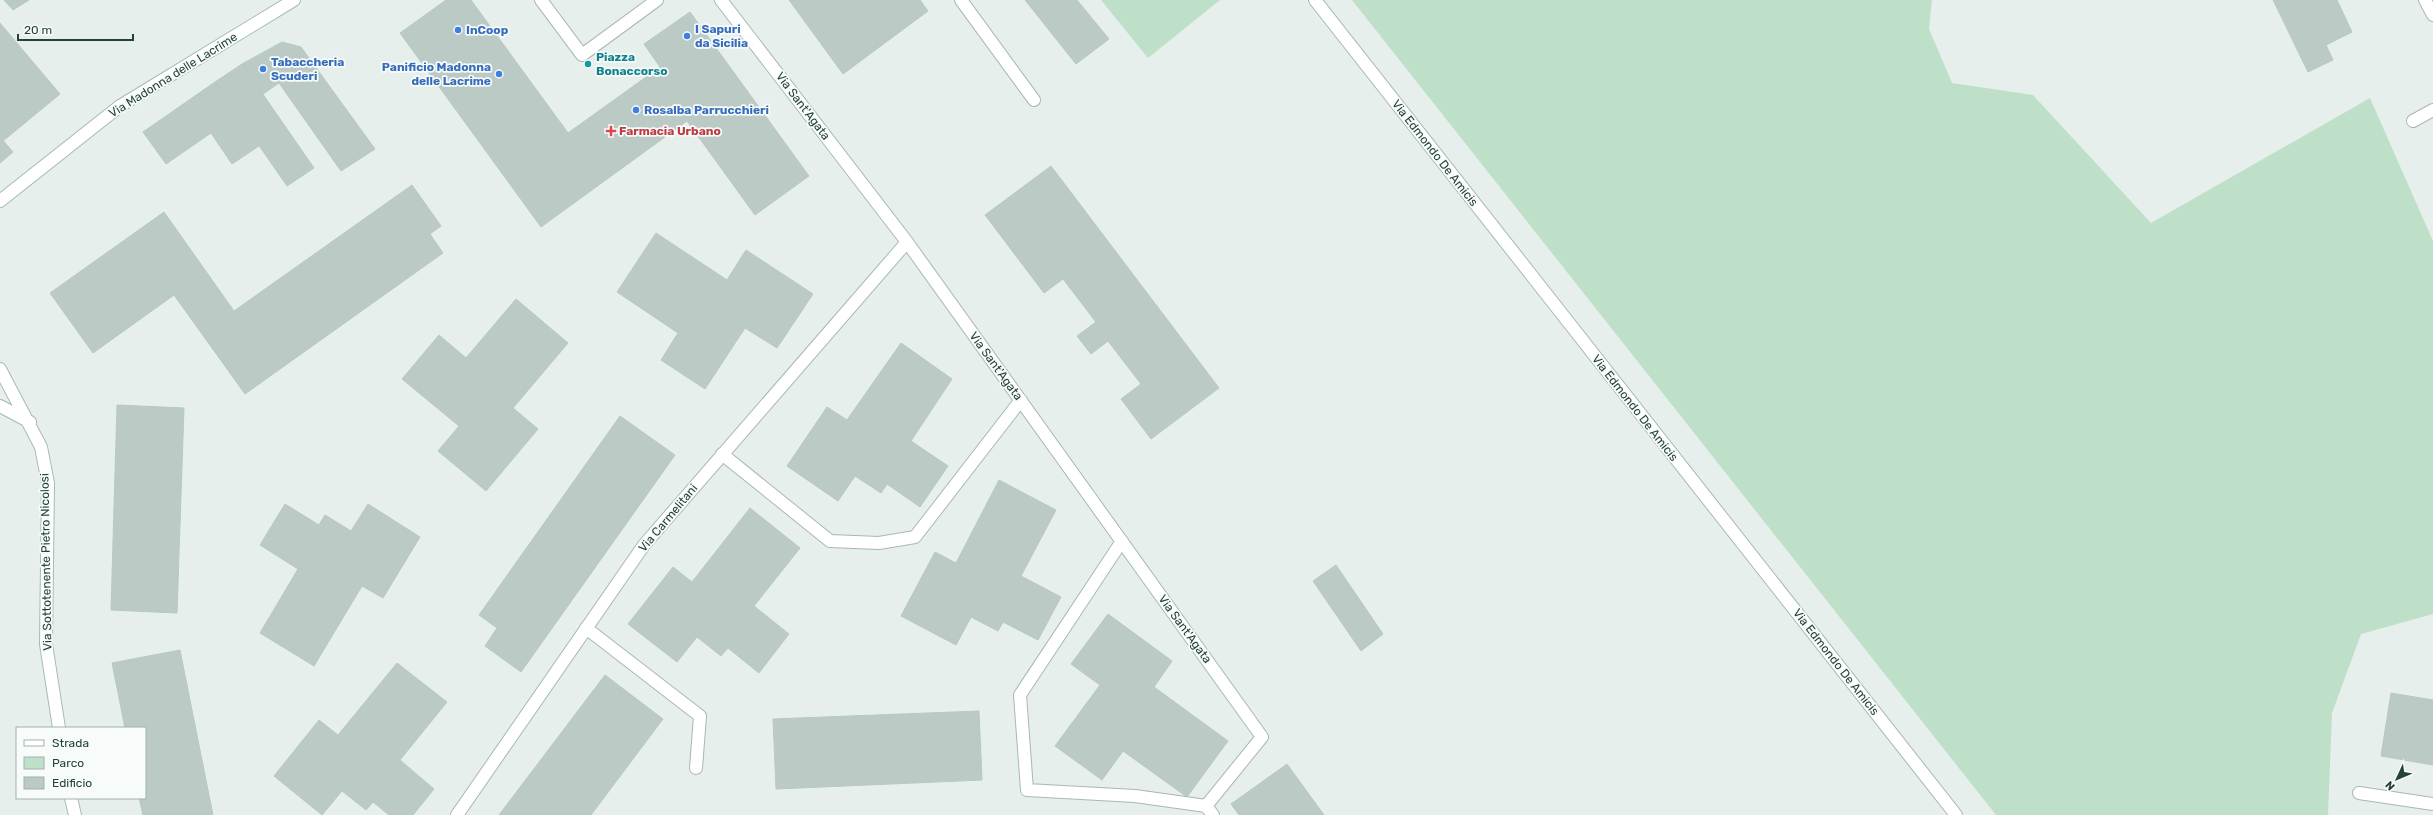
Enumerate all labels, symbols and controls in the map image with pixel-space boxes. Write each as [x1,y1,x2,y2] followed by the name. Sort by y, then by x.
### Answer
[18,16,133,42] scale bar
[695,22,748,50] place label: I Sapuri da Sicilia
[24,23,52,37] text: 20 m
[466,23,509,37] place label: InCoop
[453,25,463,35] marker: InCoop
[106,29,240,120] street label: Via Madonna delle Lacrime
[682,31,692,41] marker: I Sapuri da Sicilia
[596,50,668,78] place label: Piazza Bonaccorso
[271,55,344,83] place label: Tabaccheria Scuderi
[583,59,593,69] marker: Piazza Bonaccorso
[382,60,491,88] place label: Panificio Madonna delle Lacrime
[258,64,268,74] marker: Tabaccheria Scuderi
[494,69,504,79] marker: Panificio Madonna delle Lacrime
[773,69,833,143] street label: Via Sant'Agata
[1389,97,1481,209] street label: Via Edmondo De Amicis
[644,103,769,117] place label: Rosalba Parrucchieri
[631,105,641,115] marker: Rosalba Parrucchieri
[619,124,721,138] place label: Farmacia Urbano
[606,126,616,136] marker: Farmacia Urbano
[967,329,1025,403] street label: Via Sant'Agata
[1589,352,1681,464] street label: Via Edmondo De Amicis
[37,473,55,651] street label: Via Sottotenente Pietro Nicolosi
[636,481,700,555] street label: Via Carmelitani
[1156,592,1214,666] street label: Via Sant'Agata
[1790,606,1882,718] street label: Via Edmondo De Amicis
[16,727,146,799] legend
[52,736,89,750] text: Strada
[52,756,84,770] text: Parco
[2377,759,2417,799] north arrow
[52,776,92,790] text: Edificio
[2383,778,2398,793] text: N

